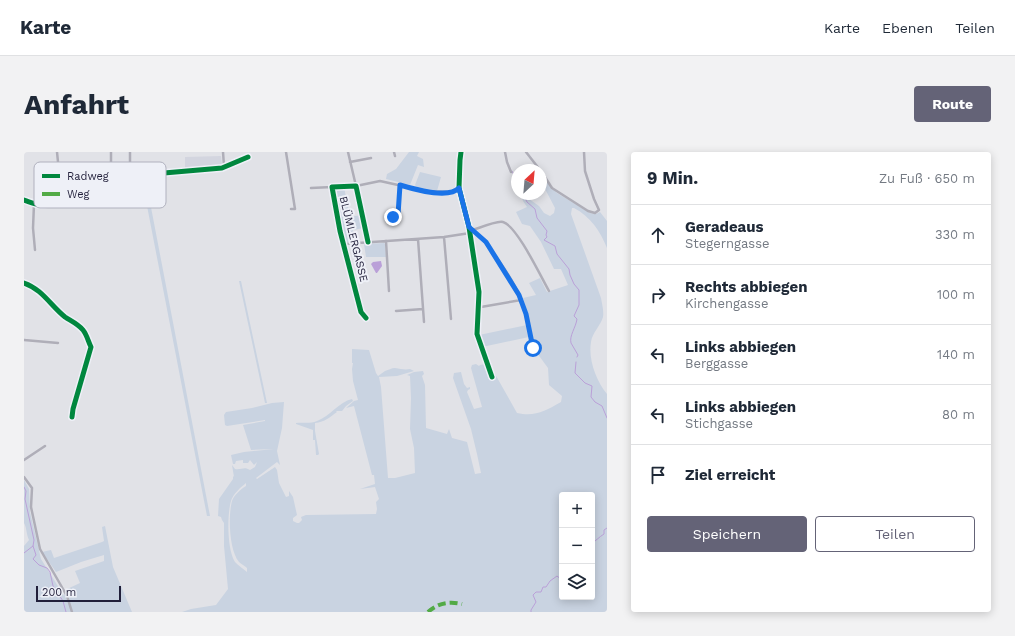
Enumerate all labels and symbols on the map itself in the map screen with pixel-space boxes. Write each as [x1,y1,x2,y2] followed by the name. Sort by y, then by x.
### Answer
[34,162,166,208] legend
[511,164,547,200] north arrow
[67,170,109,183] text: Radweg
[67,188,90,201] text: Weg
[337,195,371,283] street label: BLÜMLERGASSE
[384,208,402,226] route end
[524,339,542,357] route start
[36,584,121,603] scale bar

